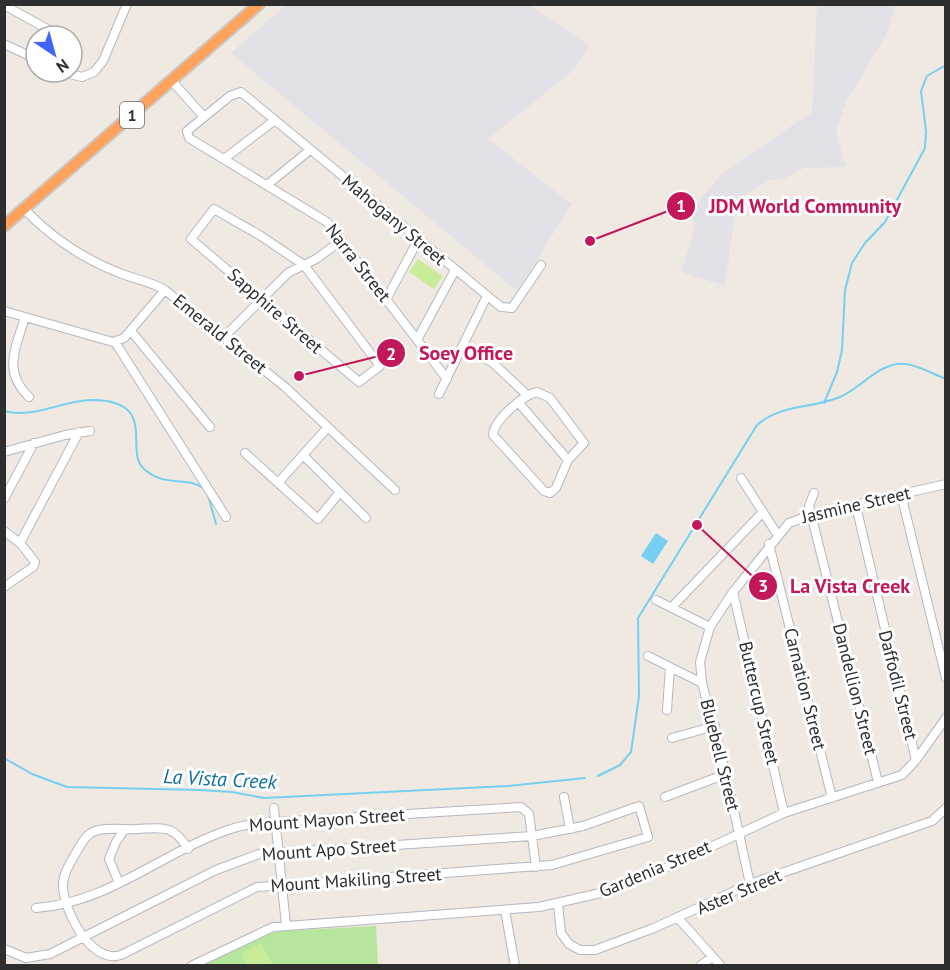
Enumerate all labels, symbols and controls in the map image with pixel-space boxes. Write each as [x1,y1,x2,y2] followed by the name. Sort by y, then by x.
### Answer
[24,24,84,84] north arrow
[53,55,73,77] text: N
[120,102,144,128] road number: 1
[337,169,451,270] street label: Mahogany Street
[666,187,913,225] callout: JDM World Community
[708,193,901,219] text: JDM World Community
[676,194,686,217] text: 1
[321,219,396,306] street label: Narra Street
[223,263,328,358] street label: Sapphire Street
[169,289,272,378] street label: Emerald Street
[376,334,525,372] callout: Soey Office
[419,340,513,366] text: Soey Office
[386,342,396,365] text: 2
[798,481,913,528] street label: Jasmine Street
[748,567,923,605] callout: La Vista Creek
[790,573,910,599] text: La Vista Creek
[758,574,768,597] text: 3
[828,621,883,757] street label: Dandellion Street
[779,625,832,752] street label: Carnation Street
[874,628,923,742] street label: Daffodil Street
[734,639,785,767] street label: Buttercup Street
[695,696,746,813] street label: Bluebell Street
[163,763,278,795] water label: La Vista Creek
[248,803,406,836] street label: Mount Mayon Street
[261,833,397,866] street label: Mount Apo Street
[595,835,714,902] street label: Gardenia Street
[270,862,442,897] street label: Mount Makiling Street
[693,863,785,920] street label: Aster Street

